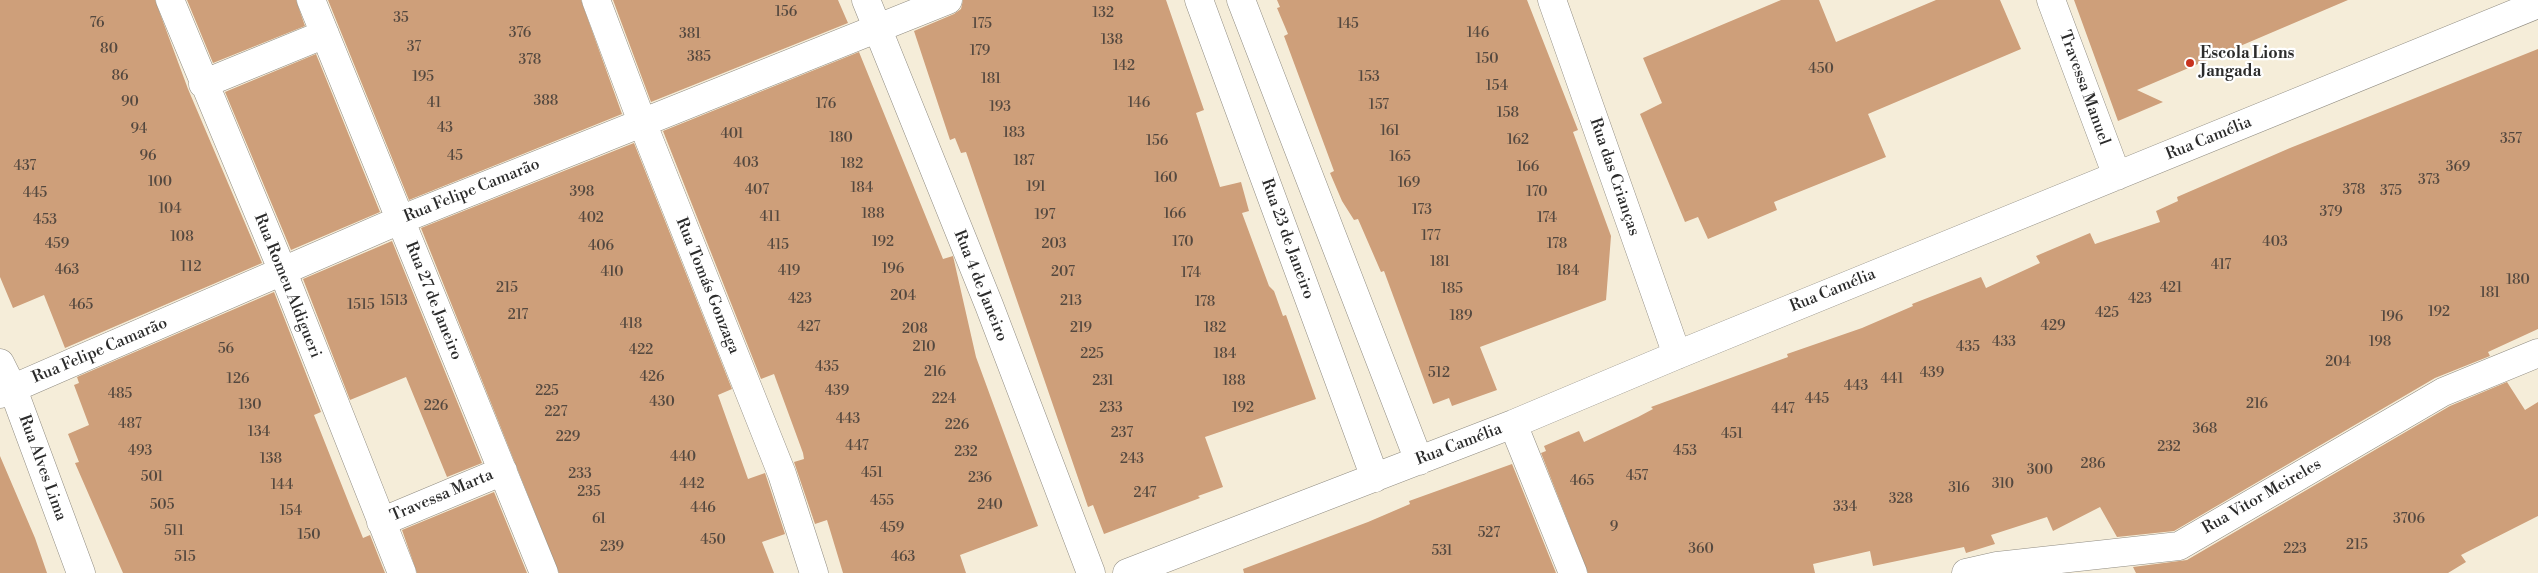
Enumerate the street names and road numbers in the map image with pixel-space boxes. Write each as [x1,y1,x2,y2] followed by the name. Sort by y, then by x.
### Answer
[2054,28,2114,148] street label: Travessa Manuel
[2163,113,2255,165] street label: Rua Camélia
[1585,116,1643,238] street label: Rua das Crianças
[401,155,543,227] street label: Rua Felipe Camarão
[1256,176,1318,302] street label: Rua 23 de Janeiro
[249,211,325,361] street label: Rua Romeu Aldigueri
[671,215,743,357] street label: Rua Tomás Gonzaga
[949,228,1011,344] street label: Rua 4 de Janeiro
[401,239,465,363] street label: Rua 27 de Janeiro
[1787,265,1879,317] street label: Rua Camélia
[30,314,170,388] street label: Rua Felipe Camarão
[14,412,70,524] street label: Rua Alves Lima
[1413,420,1505,470] street label: Rua Camélia
[2199,455,2325,539] street label: Rua Vitor Meireles
[388,466,496,526] street label: Travessa Marta

